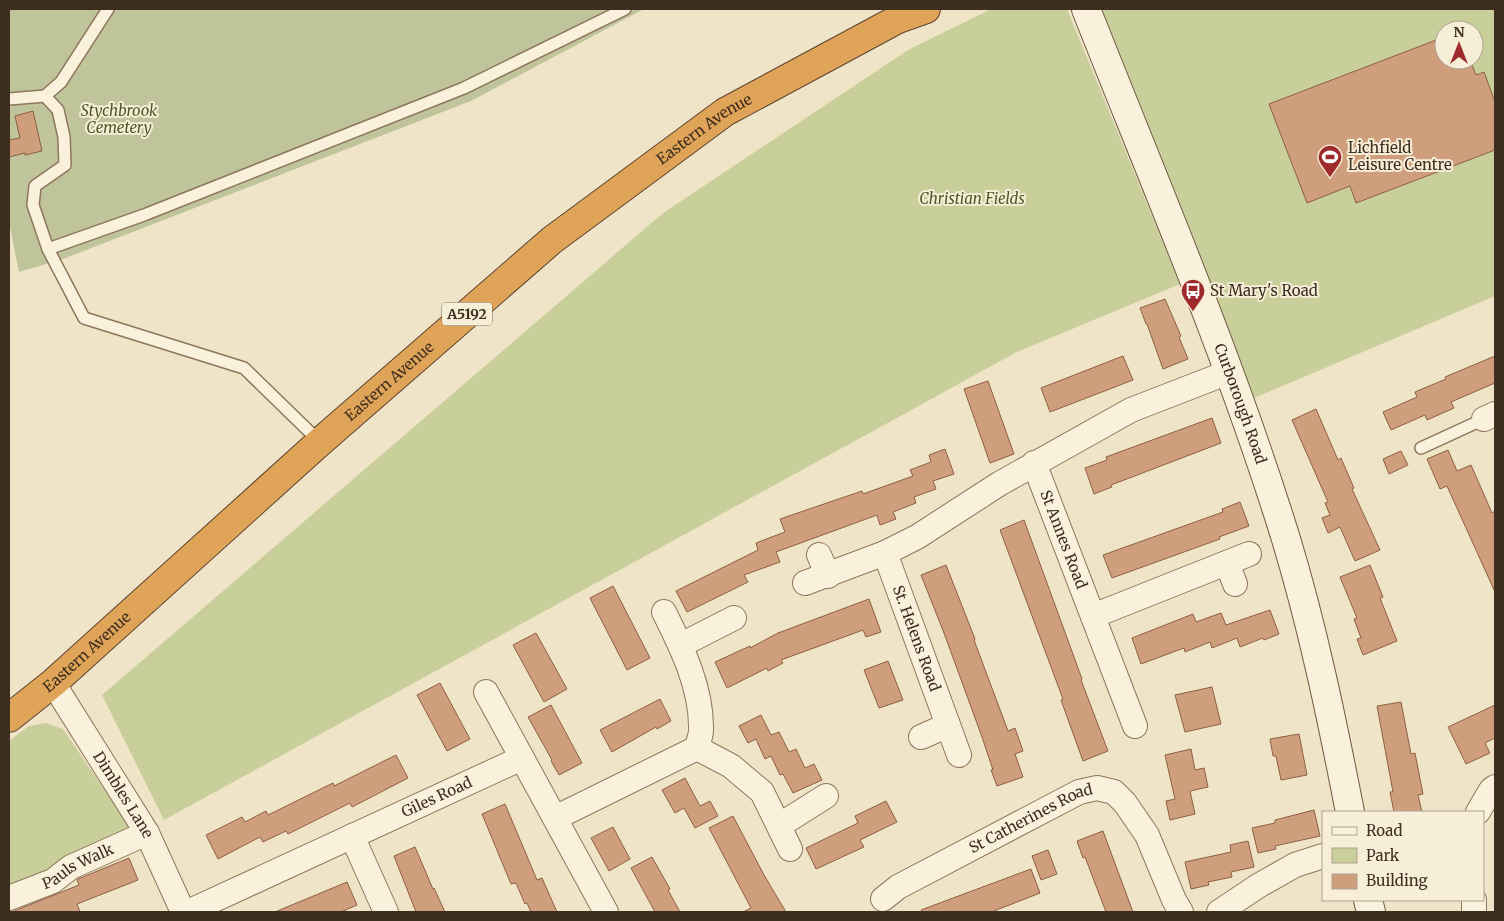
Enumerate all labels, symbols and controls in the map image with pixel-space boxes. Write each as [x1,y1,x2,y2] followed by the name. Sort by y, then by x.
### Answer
[1434,20,1484,70] north arrow
[1453,23,1465,41] text: N
[653,89,755,168] street label: Eastern Avenue
[81,101,158,137] park label: Stychbrook Cemetery
[1348,138,1452,174] place label: Lichfield Leisure Centre
[1317,144,1343,178] sports icon: Lichfield Leisure Centre
[919,189,1025,208] park label: Christian Fields
[1180,278,1206,312] bus stop icon: St Mary's Road
[1210,281,1318,300] place label: St Mary's Road
[442,302,492,326] road number: A5192
[341,337,438,425] street label: Eastern Avenue
[1210,341,1271,466] street label: Curborough Road
[1036,487,1091,591] street label: St Annes Road
[889,583,945,694] street label: St. Helens Road
[39,607,135,696] street label: Eastern Avenue
[89,748,158,841] street label: Dimbles Lane
[398,772,475,821] street label: Giles Road
[966,779,1094,857] street label: St Catherines Road
[1322,811,1484,901] legend
[1366,821,1402,840] text: Road
[39,839,117,893] street label: Pauls Walk
[1366,846,1400,865] text: Park
[1366,871,1428,890] text: Building

